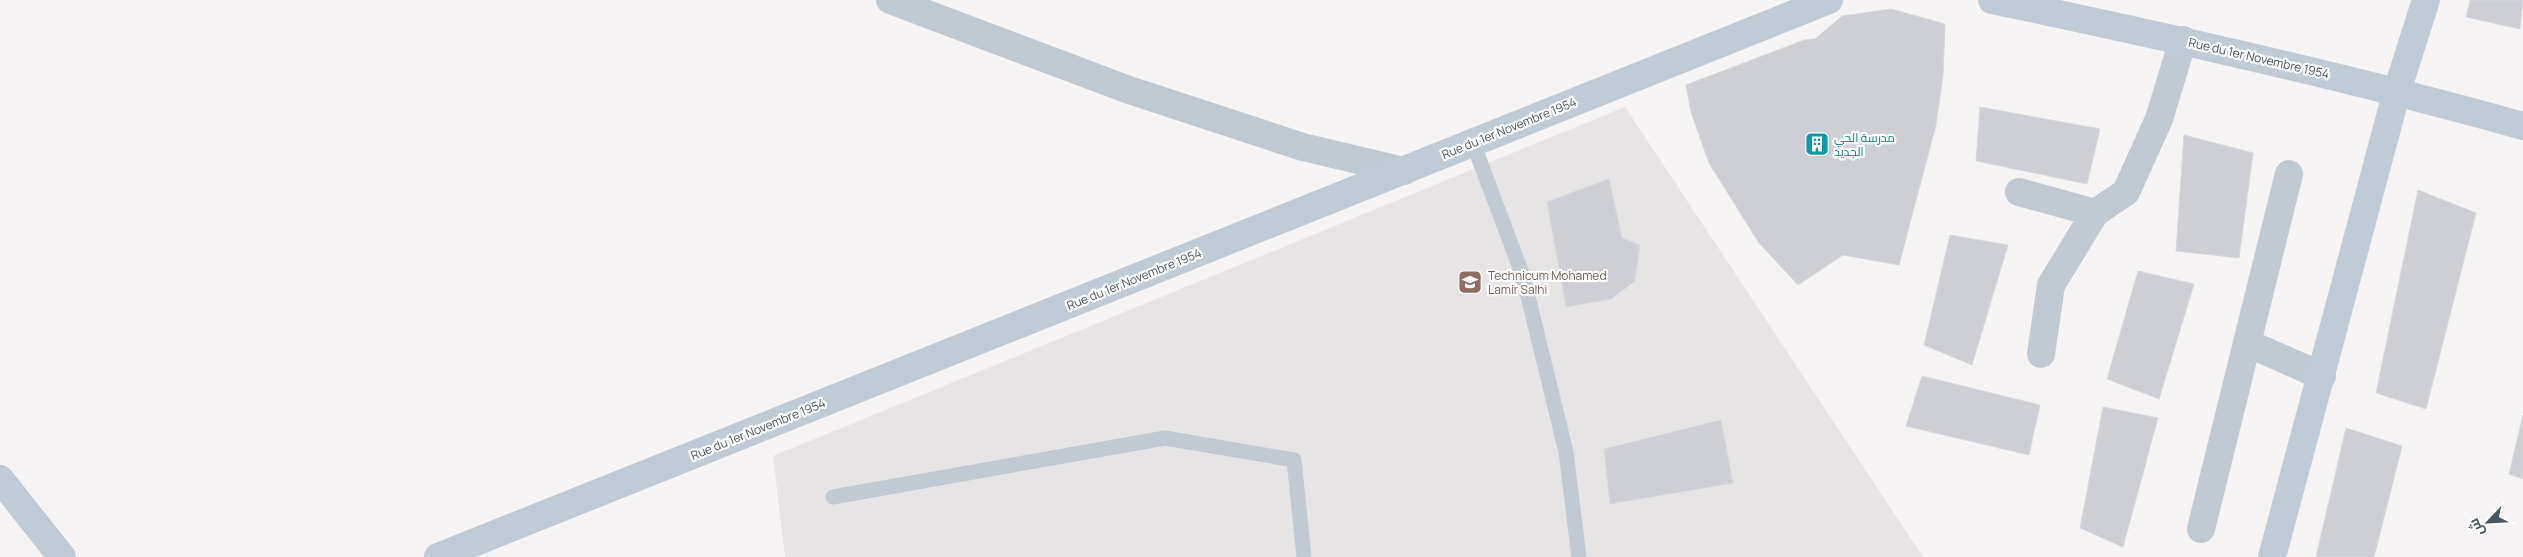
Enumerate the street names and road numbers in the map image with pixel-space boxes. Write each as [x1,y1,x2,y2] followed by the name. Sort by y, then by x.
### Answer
[2187,34,2331,82] street label: Rue du 1er Novembre 1954
[1439,93,1579,163] street label: Rue du 1er Novembre 1954
[1064,244,1204,314] street label: Rue du 1er Novembre 1954
[688,394,828,464] street label: Rue du 1er Novembre 1954

